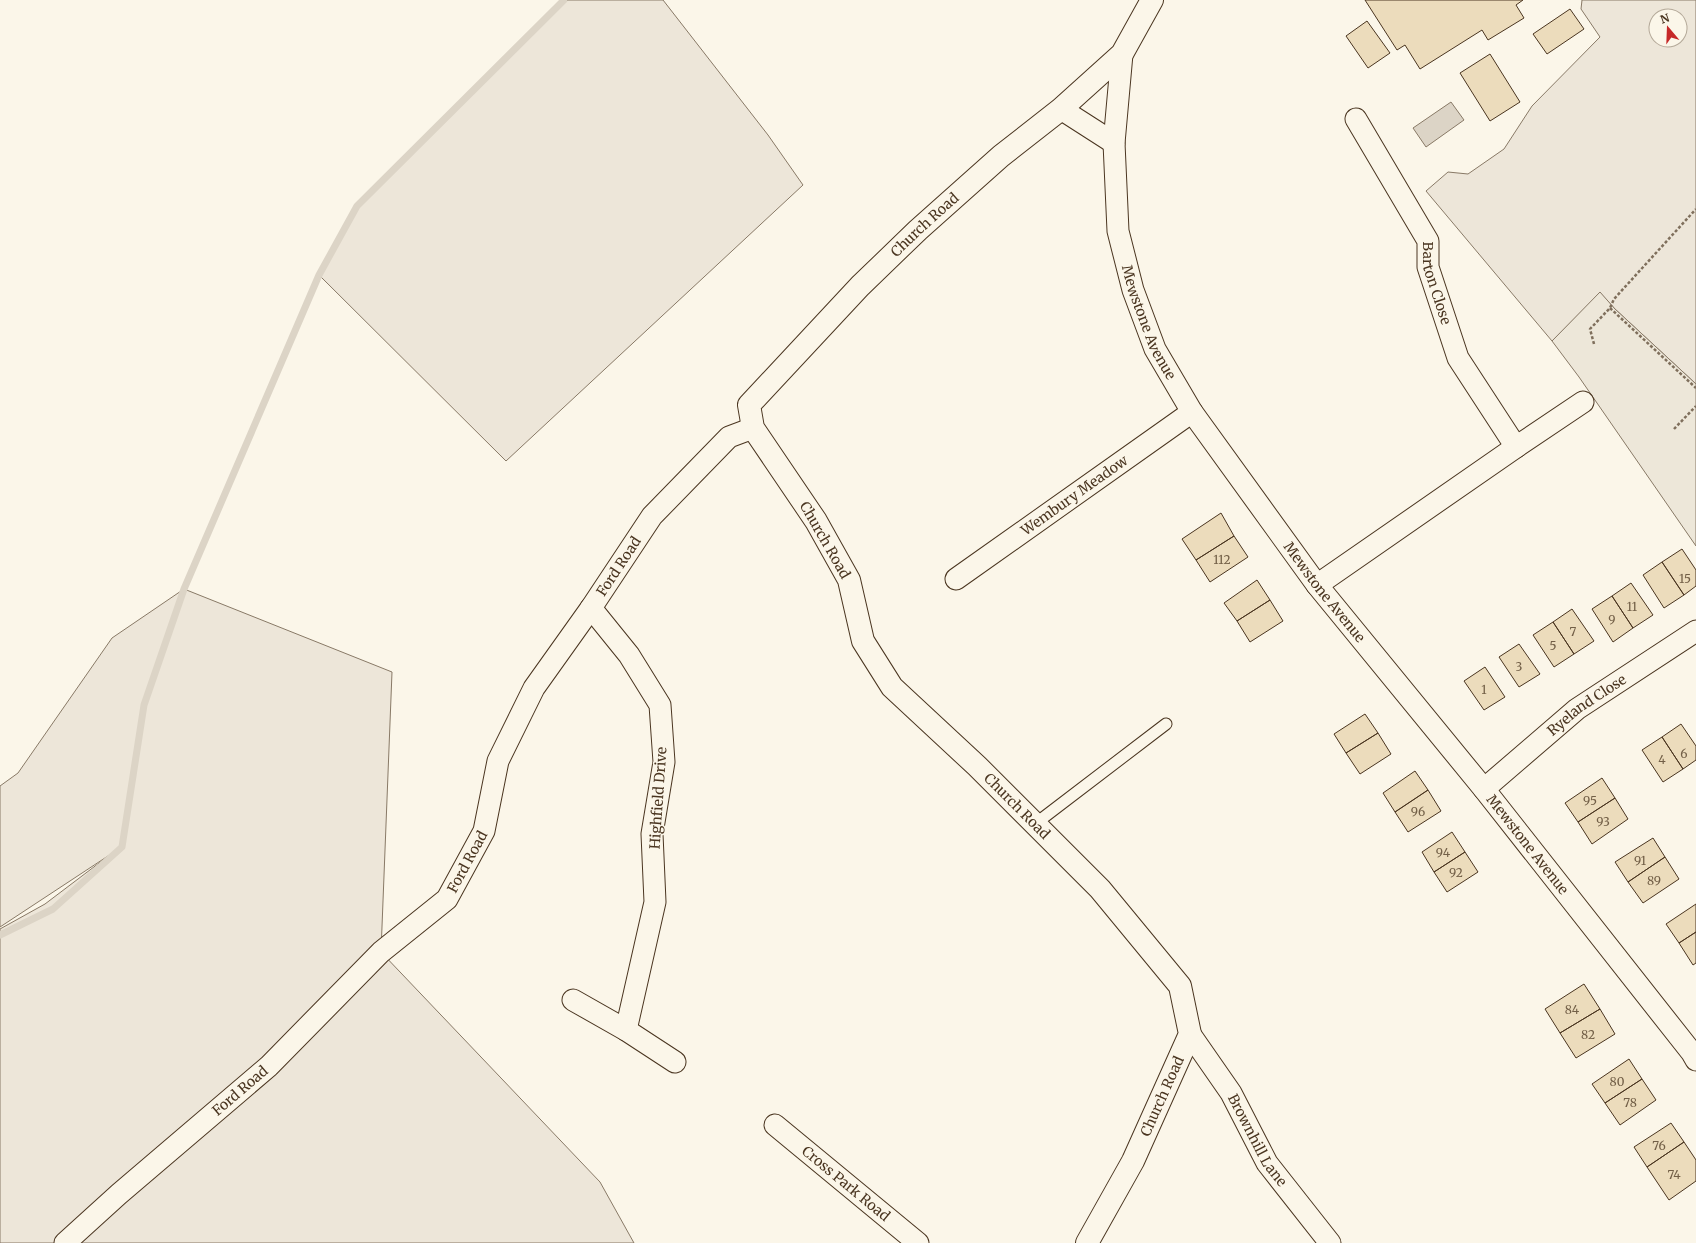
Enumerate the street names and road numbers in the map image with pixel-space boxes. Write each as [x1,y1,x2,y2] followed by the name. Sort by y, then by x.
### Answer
[887,189,963,261] street label: Church Road
[1419,242,1455,327] street label: Barton Close
[1118,263,1180,383] street label: Mewstone Avenue
[1017,451,1131,540] street label: Wembury Meadow
[796,498,855,582] street label: Church Road
[592,533,645,600] street label: Ford Road
[1280,538,1369,646] street label: Mewstone Avenue
[1543,670,1630,740] street label: Ryeland Close
[645,746,671,850] street label: Highfield Drive
[980,769,1054,843] street label: Church Road
[1483,791,1573,898] street label: Mewstone Avenue
[443,827,492,896] street label: Ford Road
[1136,1053,1188,1139] street label: Church Road
[208,1062,272,1120] street label: Ford Road
[1224,1091,1291,1190] street label: Brownhill Lane
[798,1142,894,1225] street label: Cross Park Road

